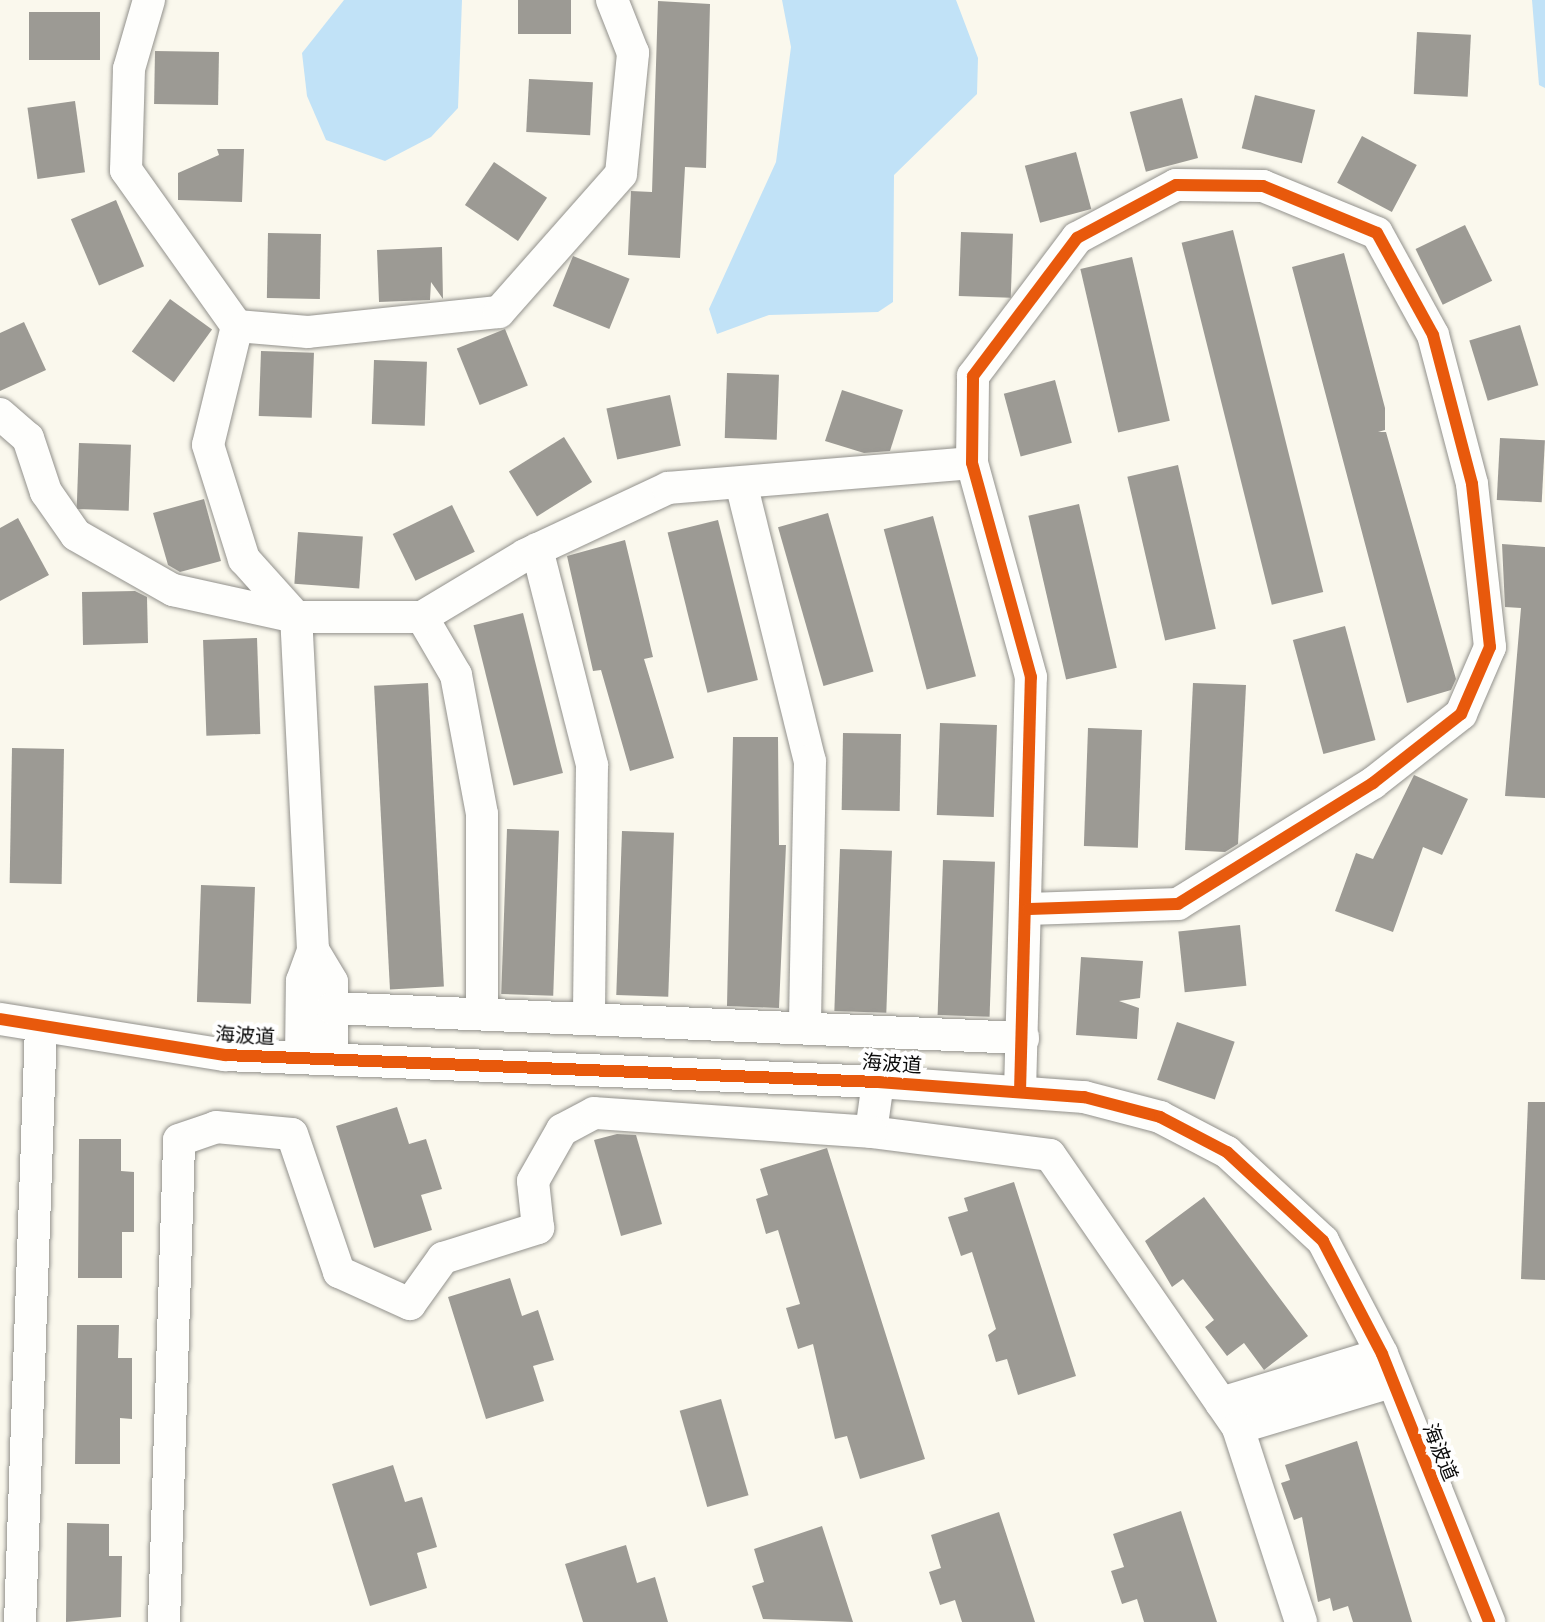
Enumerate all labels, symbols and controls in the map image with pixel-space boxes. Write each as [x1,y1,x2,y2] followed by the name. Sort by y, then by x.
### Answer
[214,1021,276,1049] street label: 海波道
[861,1049,923,1077] street label: 海波道
[1419,1420,1463,1484] street label: 海波道

